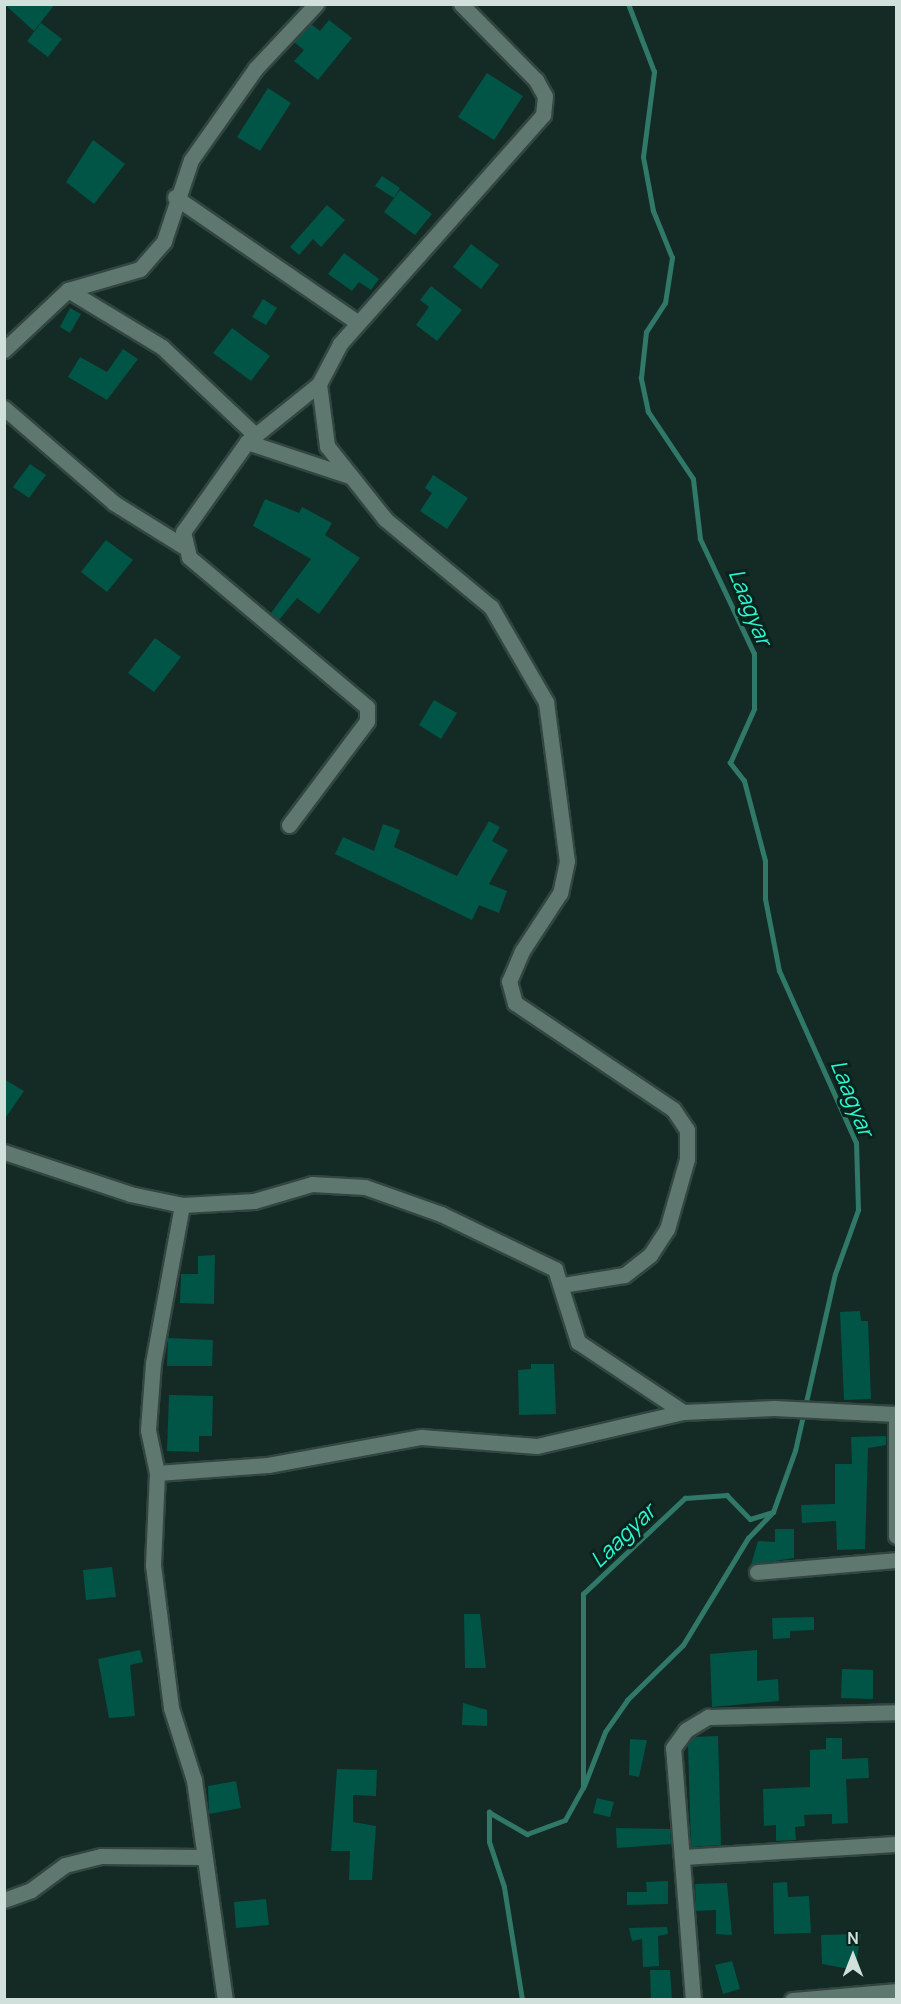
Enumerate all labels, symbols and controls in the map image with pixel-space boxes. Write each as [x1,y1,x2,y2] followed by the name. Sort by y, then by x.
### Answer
[723,565,777,649] water label: Laagyar
[825,1056,879,1140] water label: Laagyar
[585,1499,661,1573] water label: Laagyar
[823,1926,883,1986] north arrow
[847,1927,859,1949] text: N

